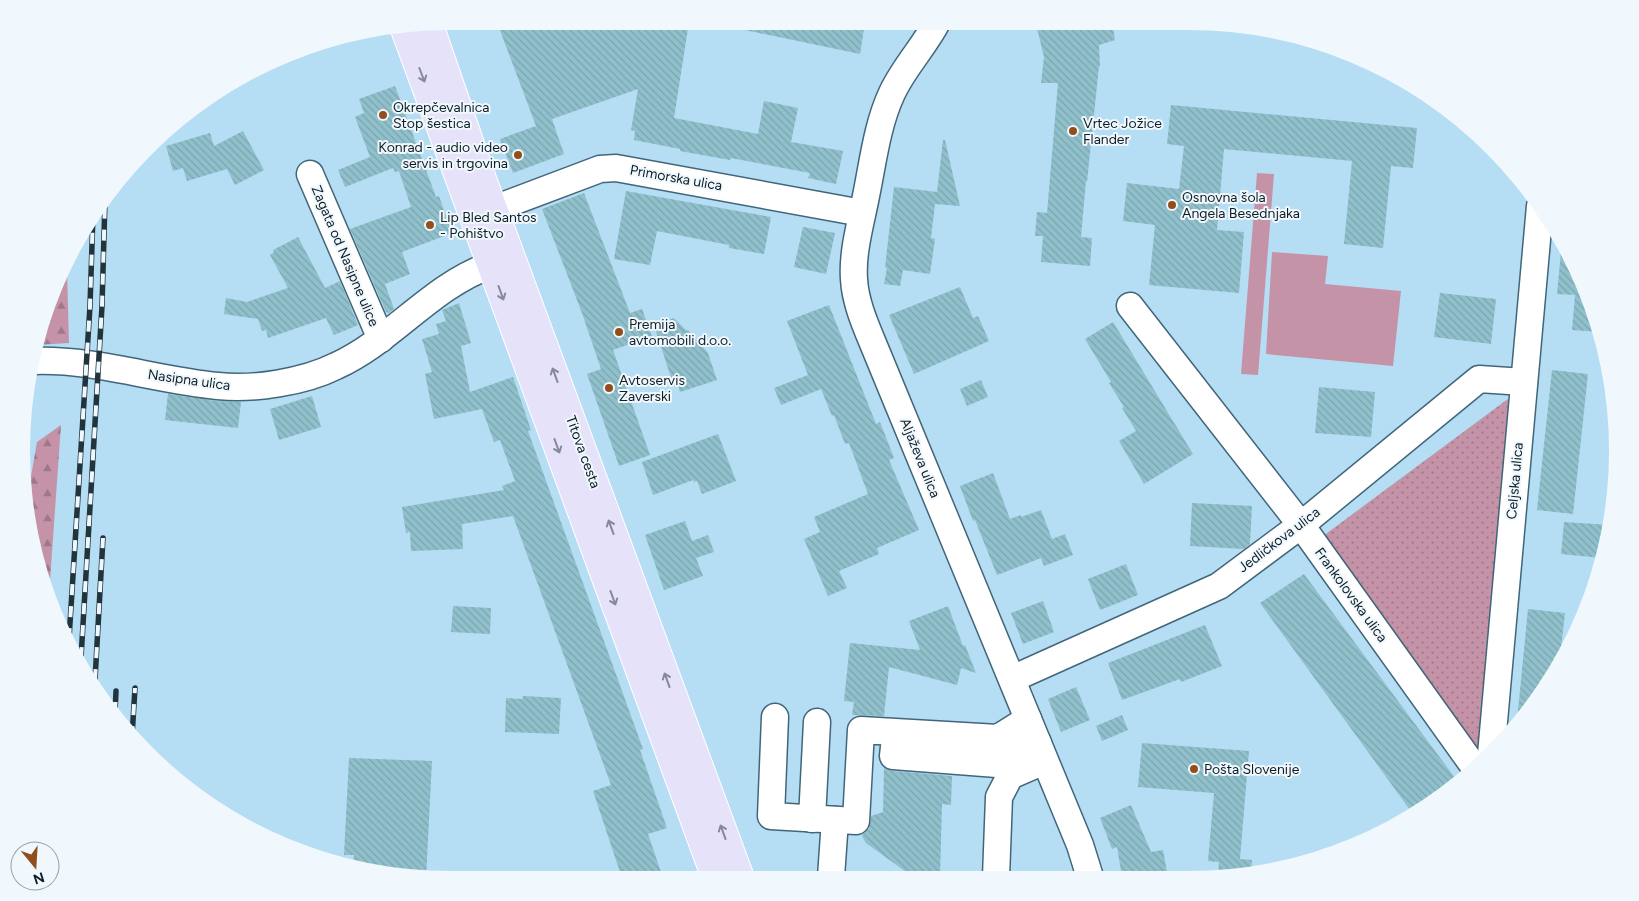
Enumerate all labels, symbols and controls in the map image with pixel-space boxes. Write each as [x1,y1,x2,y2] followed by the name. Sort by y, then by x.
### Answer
[418,66,427,82] one-way arrow
[393,99,489,132] place label: Okrepčevalnica Stop šestica
[377,109,389,121] marker: Okrepčevalnica Stop šestica
[1083,115,1162,148] place label: Vrtec Jožice Flander
[1067,125,1079,137] marker: Vrtec Jožice Flander
[378,139,508,172] place label: Konrad - audio video servis in trgovina
[512,149,524,161] marker: Konrad - audio video servis in trgovina
[629,162,723,194] street label: Primorska ulica
[308,183,383,329] street label: Zagata od Nasipne ulice
[1182,189,1300,222] place label: Osnovna šola Angela Besednjaka
[1166,199,1178,211] marker: Osnovna šola Angela Besednjaka
[440,209,537,242] place label: Lip Bled Santos - Pohištvo
[424,219,436,231] marker: Lip Bled Santos - Pohištvo
[497,285,506,300] one-way arrow
[629,316,731,349] place label: Premija avtomobili d.o.o.
[613,326,625,338] marker: Premija avtomobili d.o.o.
[147,366,231,394] street label: Nasipna ulica
[550,367,559,383] one-way arrow
[619,372,685,405] place label: Avtoservis Zaverski
[603,382,615,394] marker: Avtoservis Zaverski
[562,413,604,491] street label: Titova cesta
[896,416,944,500] street label: Aljaževa ulica
[553,437,562,453] one-way arrow
[1503,442,1527,520] street label: Celjska ulica
[1235,504,1323,576] street label: Jedličkova ulica
[606,520,615,535] one-way arrow
[1311,544,1391,646] street label: Frankolovska ulica
[609,590,618,605] one-way arrow
[662,672,671,688] one-way arrow
[1204,761,1300,778] place label: Pošta Slovenije
[1188,763,1200,775] marker: Pošta Slovenije
[718,825,727,840] one-way arrow
[10,841,60,891] north arrow
[31,868,47,888] text: N

